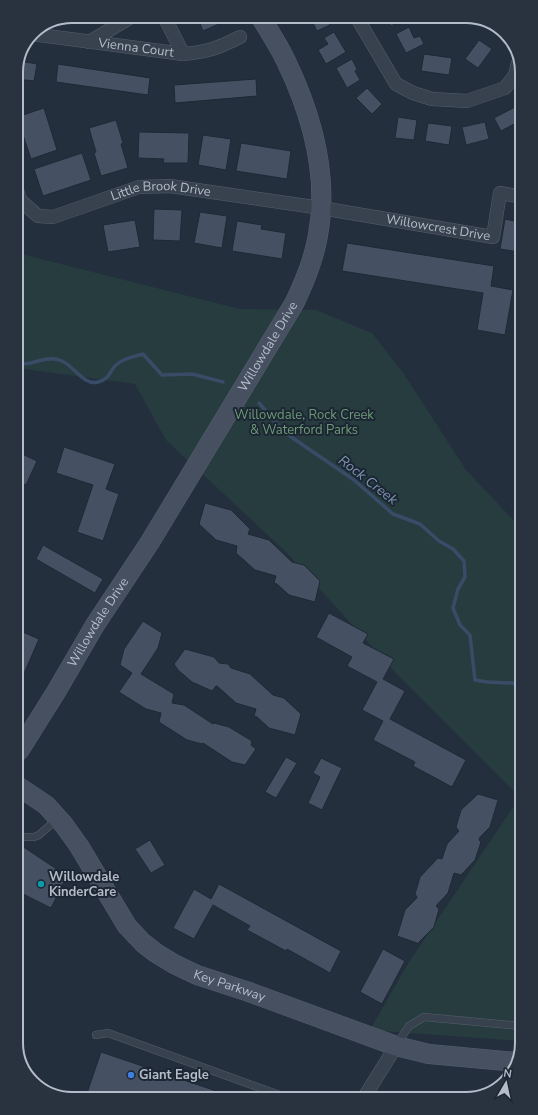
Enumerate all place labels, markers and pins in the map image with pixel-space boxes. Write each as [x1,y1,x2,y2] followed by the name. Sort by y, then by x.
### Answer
[49,868,119,901] place label: Willowdale KinderCare
[36,879,46,889] marker: Willowdale KinderCare
[139,1066,209,1084] place label: Giant Eagle
[126,1070,136,1080] marker: Giant Eagle

